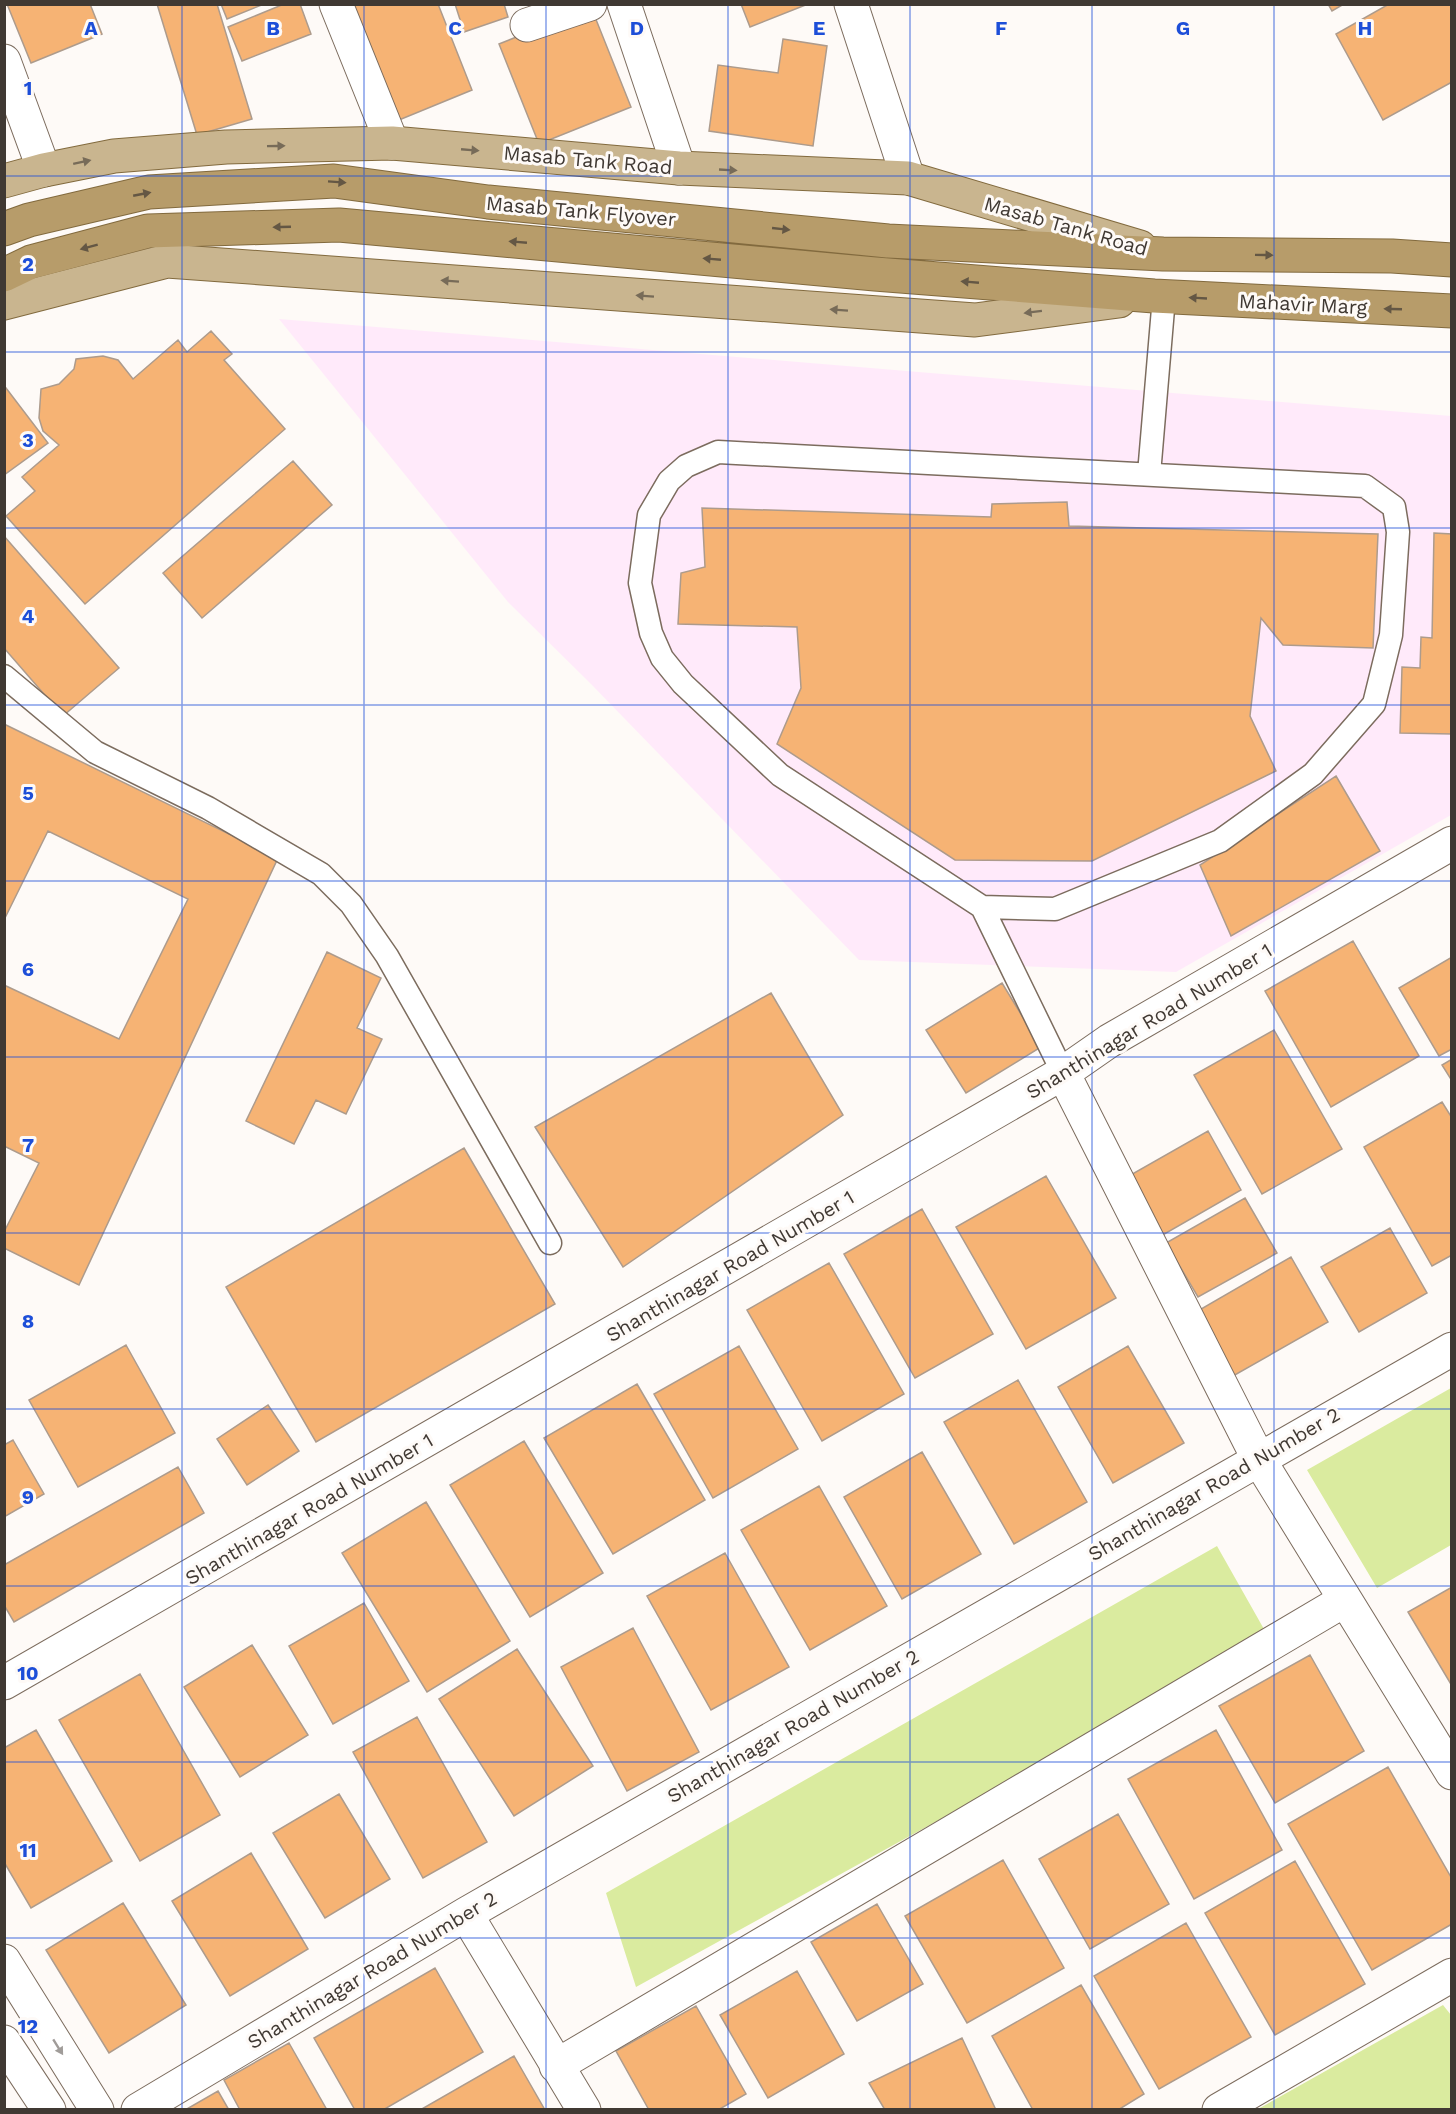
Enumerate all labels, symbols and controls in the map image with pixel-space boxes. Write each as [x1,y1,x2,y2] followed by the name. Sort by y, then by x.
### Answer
[84,16,98,40] text: A
[266,16,280,40] text: B
[448,16,462,40] text: C
[630,16,644,40] text: D
[813,16,825,40] text: E
[995,16,1007,40] text: F
[1176,16,1190,40] text: G
[1358,16,1372,40] text: H
[24,76,32,100] text: 1
[266,141,285,151] one-way arrow
[503,141,673,179] street label: Masab Tank Road
[461,145,480,155] one-way arrow
[73,157,91,167] one-way arrow
[718,166,737,175] one-way arrow
[327,177,346,187] one-way arrow
[133,189,152,198] one-way arrow
[485,191,677,231] street label: Masab Tank Flyover
[981,191,1151,261] street label: Masab Tank Road
[272,222,291,232] one-way arrow
[772,225,791,234] one-way arrow
[508,237,527,247] one-way arrow
[80,243,98,252] one-way arrow
[1254,250,1273,260] one-way arrow
[22,252,34,276] text: 2
[702,254,721,264] one-way arrow
[441,277,460,286] one-way arrow
[960,277,979,286] one-way arrow
[1238,289,1368,319] street label: Mahavir Marg
[635,291,654,300] one-way arrow
[1189,294,1208,303] one-way arrow
[1384,304,1403,314] one-way arrow
[830,305,849,315] one-way arrow
[1024,307,1043,317] one-way arrow
[22,428,34,452] text: 3
[22,604,35,628] text: 4
[22,781,34,805] text: 5
[1022,938,1276,1104] street label: Shanthinagar Road Number 1
[22,957,34,981] text: 6
[22,1133,34,1157] text: 7
[602,1185,858,1347] street label: Shanthinagar Road Number 1
[22,1309,34,1333] text: 8
[1084,1402,1344,1566] street label: Shanthinagar Road Number 2
[181,1428,437,1590] street label: Shanthinagar Road Number 1
[22,1485,34,1509] text: 9
[663,1644,923,1808] street label: Shanthinagar Road Number 2
[17,1661,39,1685] text: 10
[19,1838,37,1862] text: 11
[243,1886,501,2054] street label: Shanthinagar Road Number 2
[18,2014,38,2038] text: 12
[52,2039,63,2055] one-way arrow

